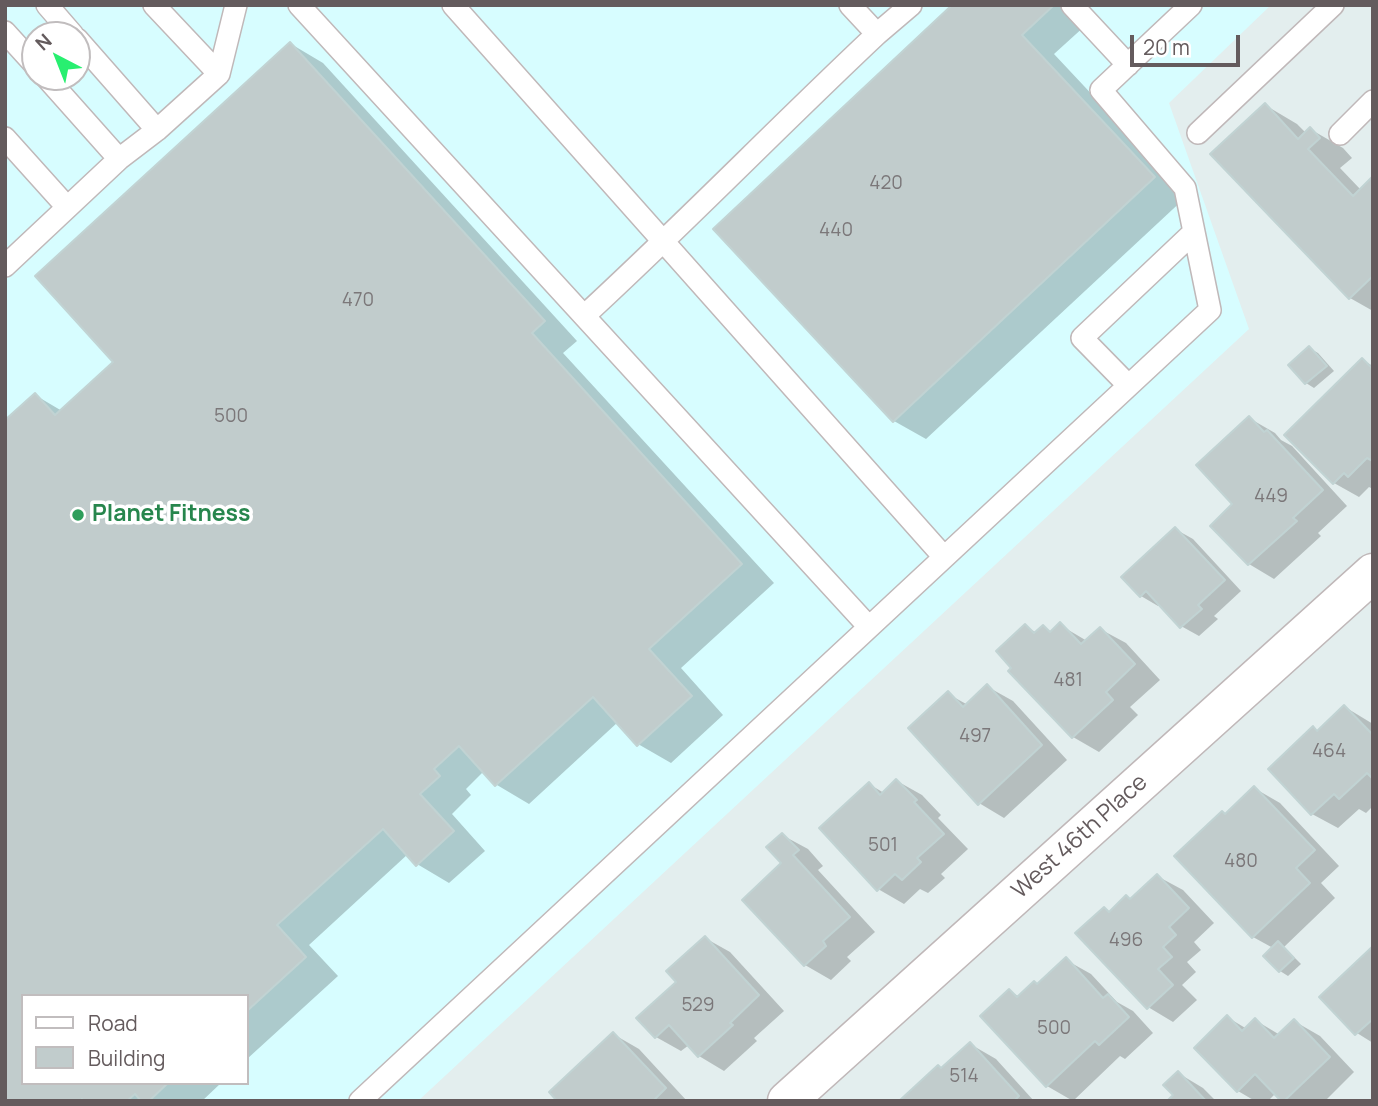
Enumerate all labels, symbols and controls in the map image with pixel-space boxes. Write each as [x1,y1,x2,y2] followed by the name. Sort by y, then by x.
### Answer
[21,21,91,91] north arrow
[1133,21,1243,65] scale bar
[30,28,57,56] text: N
[1143,33,1190,61] text: 20 m
[869,173,903,195] house number: 420
[819,220,853,242] house number: 440
[342,290,374,312] house number: 470
[214,406,248,428] house number: 500
[1254,486,1288,508] house number: 449
[92,501,250,529] place label: Planet Fitness
[70,507,86,523] marker: Planet Fitness
[1053,670,1083,692] house number: 481
[959,726,991,748] house number: 497
[1312,741,1346,763] house number: 464
[1007,769,1153,905] street label: West 46th Place
[868,835,898,857] house number: 501
[1224,851,1258,873] house number: 480
[1109,930,1143,952] house number: 496
[21,994,248,1085] legend
[681,995,715,1017] house number: 529
[88,1009,138,1037] text: Road
[1037,1018,1071,1040] house number: 500
[88,1044,165,1072] text: Building
[949,1066,979,1088] house number: 514

